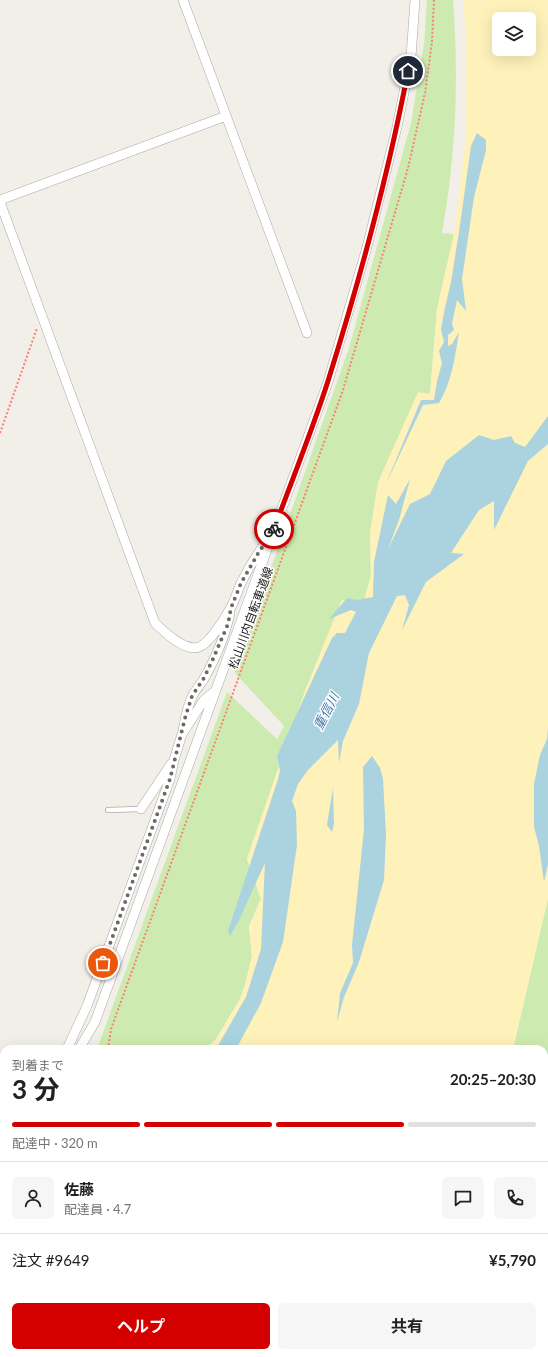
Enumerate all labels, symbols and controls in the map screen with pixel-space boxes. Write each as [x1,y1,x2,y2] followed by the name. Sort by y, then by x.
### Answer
[492,12,536,56] map controls
[492,12,536,56] button: layers
[391,54,425,88] pin
[397,60,419,82] icon: home
[254,509,294,549] courier
[263,518,285,540] icon: bike
[225,565,276,671] street label: 松山川内自転車道線
[310,688,343,732] water label: 重信川
[86,946,120,980] pin
[92,952,114,974] icon: bag
[12,1057,64,1073] text: 到着まで
[450,1070,536,1088] text: 20:25–20:30
[12,1073,59,1105] text: 3 分
[12,1135,98,1151] text: 配達中 · 320 m
[12,1177,54,1219] button: person
[442,1177,484,1219] button: chat
[494,1177,536,1219] button: phone
[64,1180,94,1198] text: 佐藤
[64,1201,131,1217] text: 配達員 · 4.7
[12,1251,89,1269] text: 注文 #9649
[489,1251,536,1269] text: ¥5,790
[12,1303,270,1349] button: ヘルプ
[278,1303,536,1349] button: 共有

